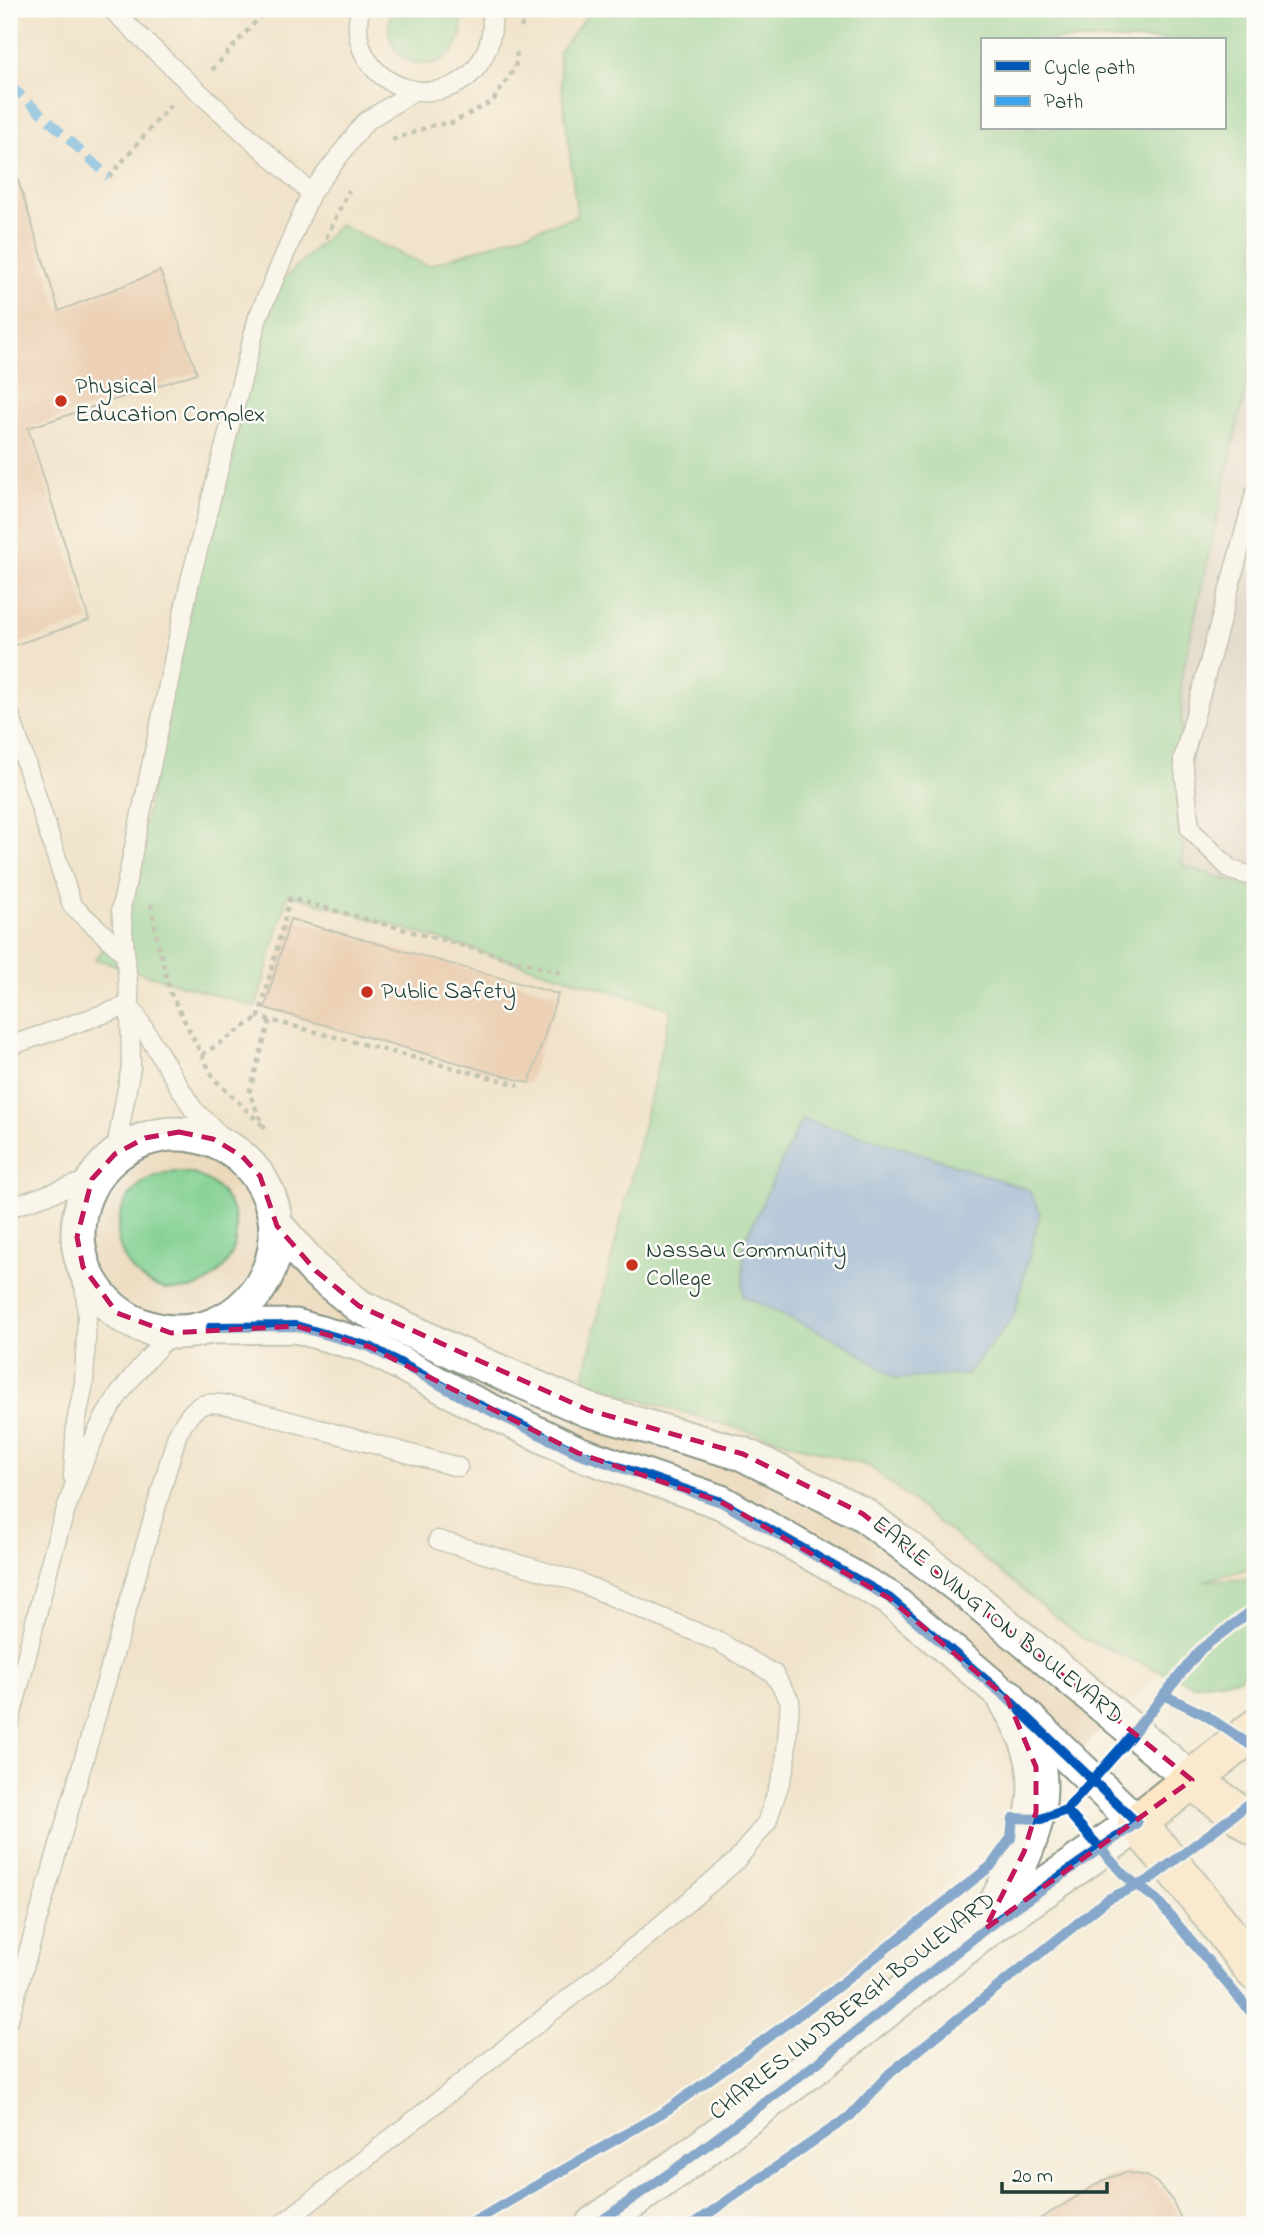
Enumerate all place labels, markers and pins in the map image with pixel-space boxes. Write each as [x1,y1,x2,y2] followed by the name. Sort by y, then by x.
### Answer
[75,370,265,433] place label: Physical Education Complex
[53,393,69,409] marker: Physical Education Complex
[381,975,516,1011] place label: Public Safety
[359,984,375,1000] marker: Public Safety
[646,1234,846,1297] place label: Nassau Community College
[624,1257,640,1273] marker: Nassau Community College

